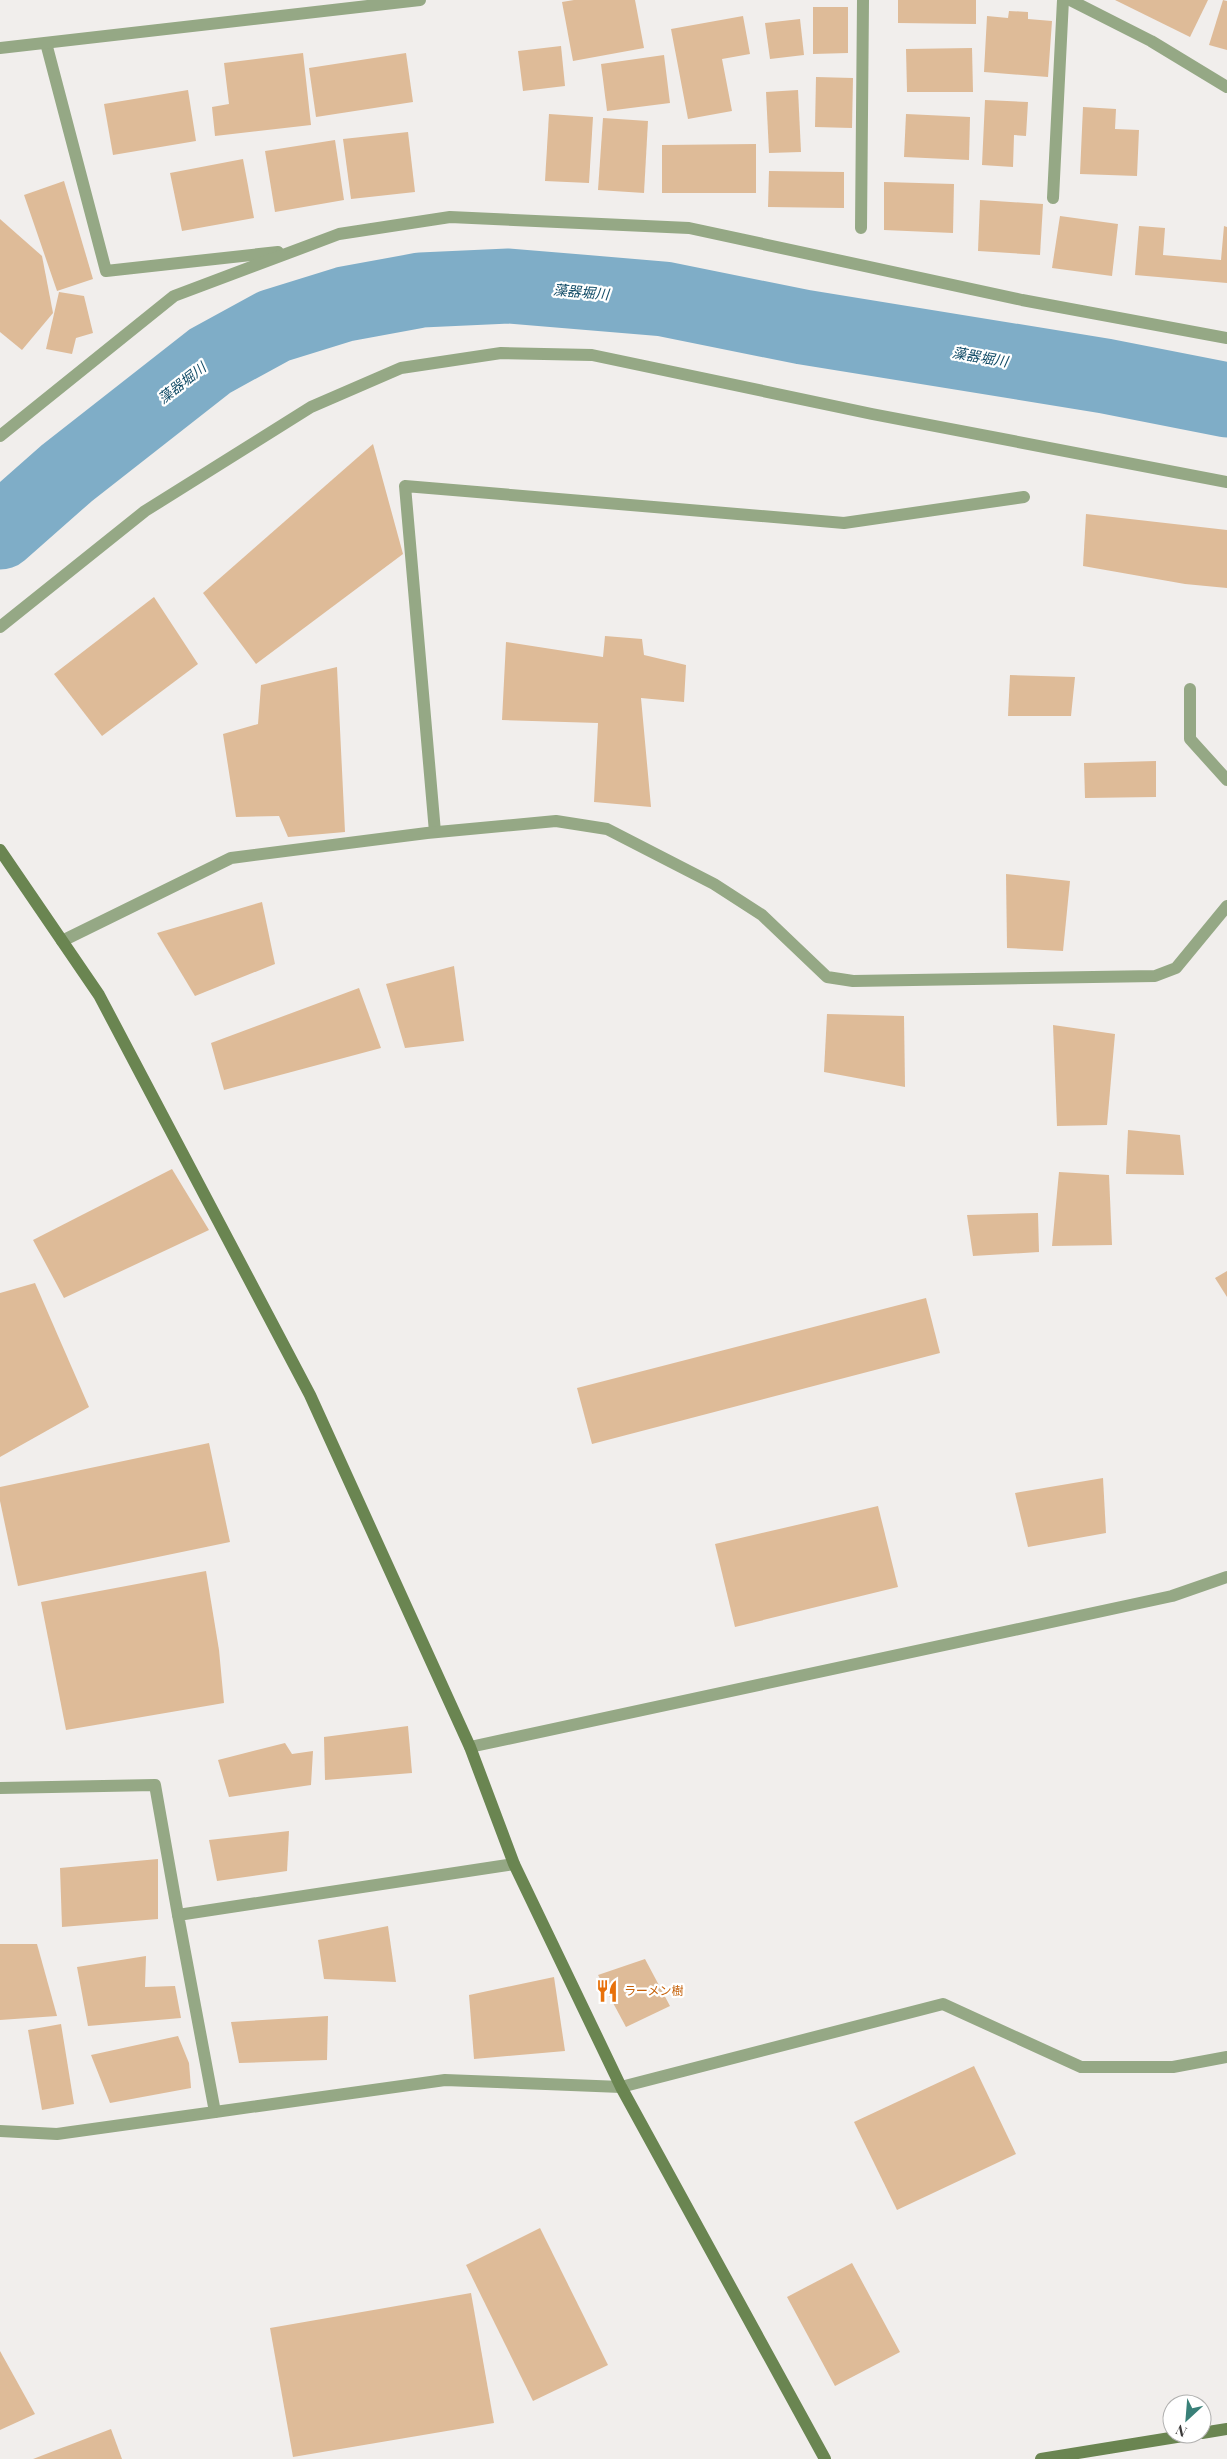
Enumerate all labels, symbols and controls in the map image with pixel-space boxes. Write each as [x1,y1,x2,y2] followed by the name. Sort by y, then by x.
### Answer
[552,280,612,304] water label: 藻器堀川
[951,342,1011,371] water label: 藻器堀川
[154,357,211,407] water label: 藻器堀川
[594,1978,620,2004] restaurant icon: ラーメン樹
[624,1982,684,1998] place label: ラーメン樹
[1162,2394,1212,2444] north arrow
[1172,2420,1190,2442] text: N

